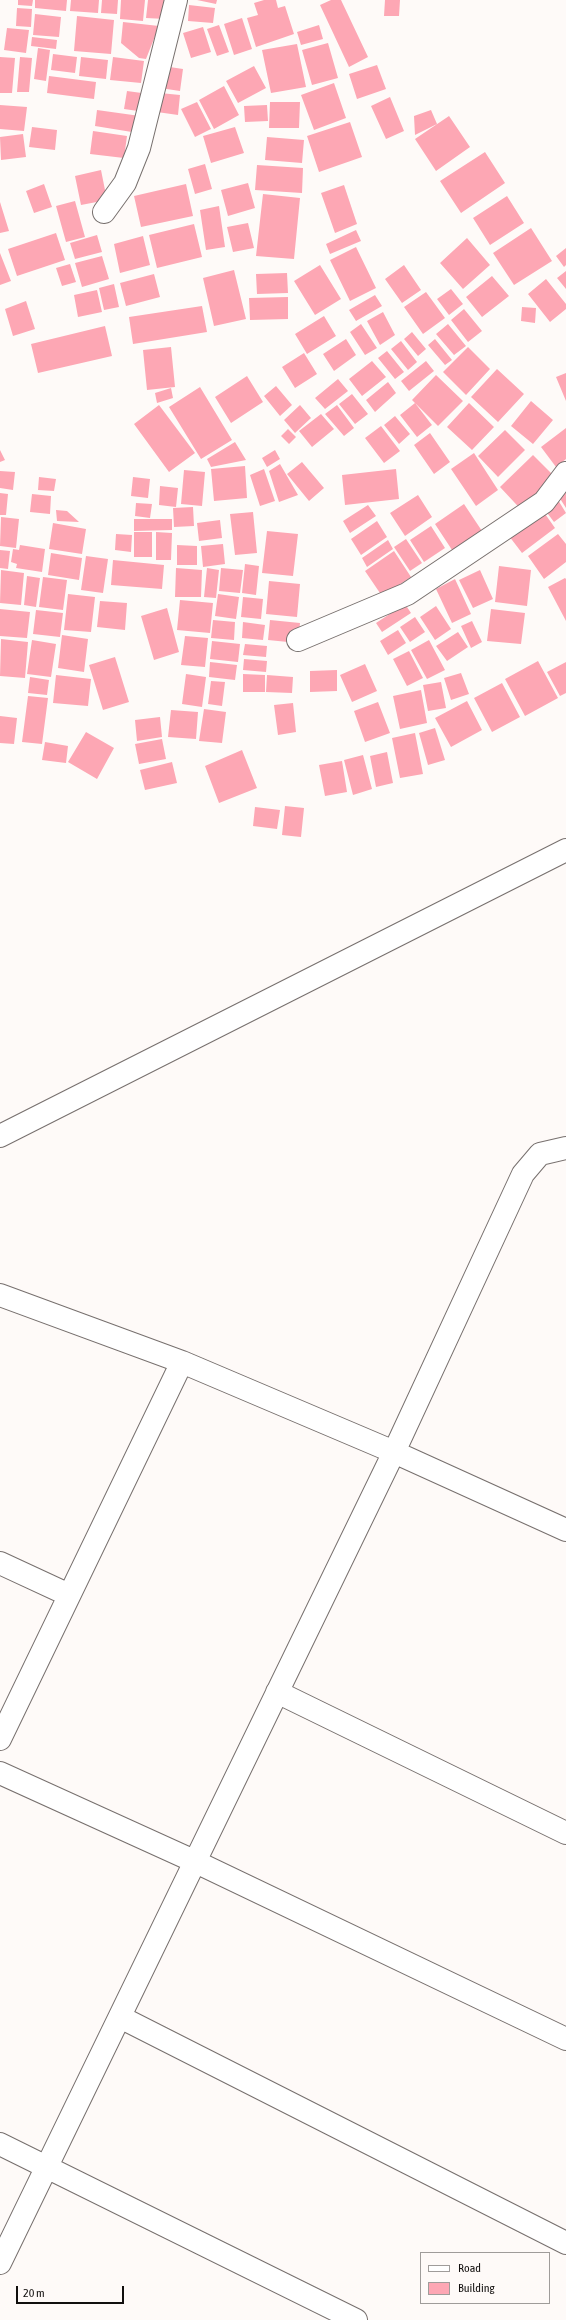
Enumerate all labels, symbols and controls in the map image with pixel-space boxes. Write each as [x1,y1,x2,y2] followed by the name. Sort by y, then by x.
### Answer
[420,2252,550,2304] legend
[458,2261,481,2275] text: Road
[18,2278,126,2304] scale bar
[458,2281,495,2295] text: Building
[23,2286,45,2300] text: 20 m

